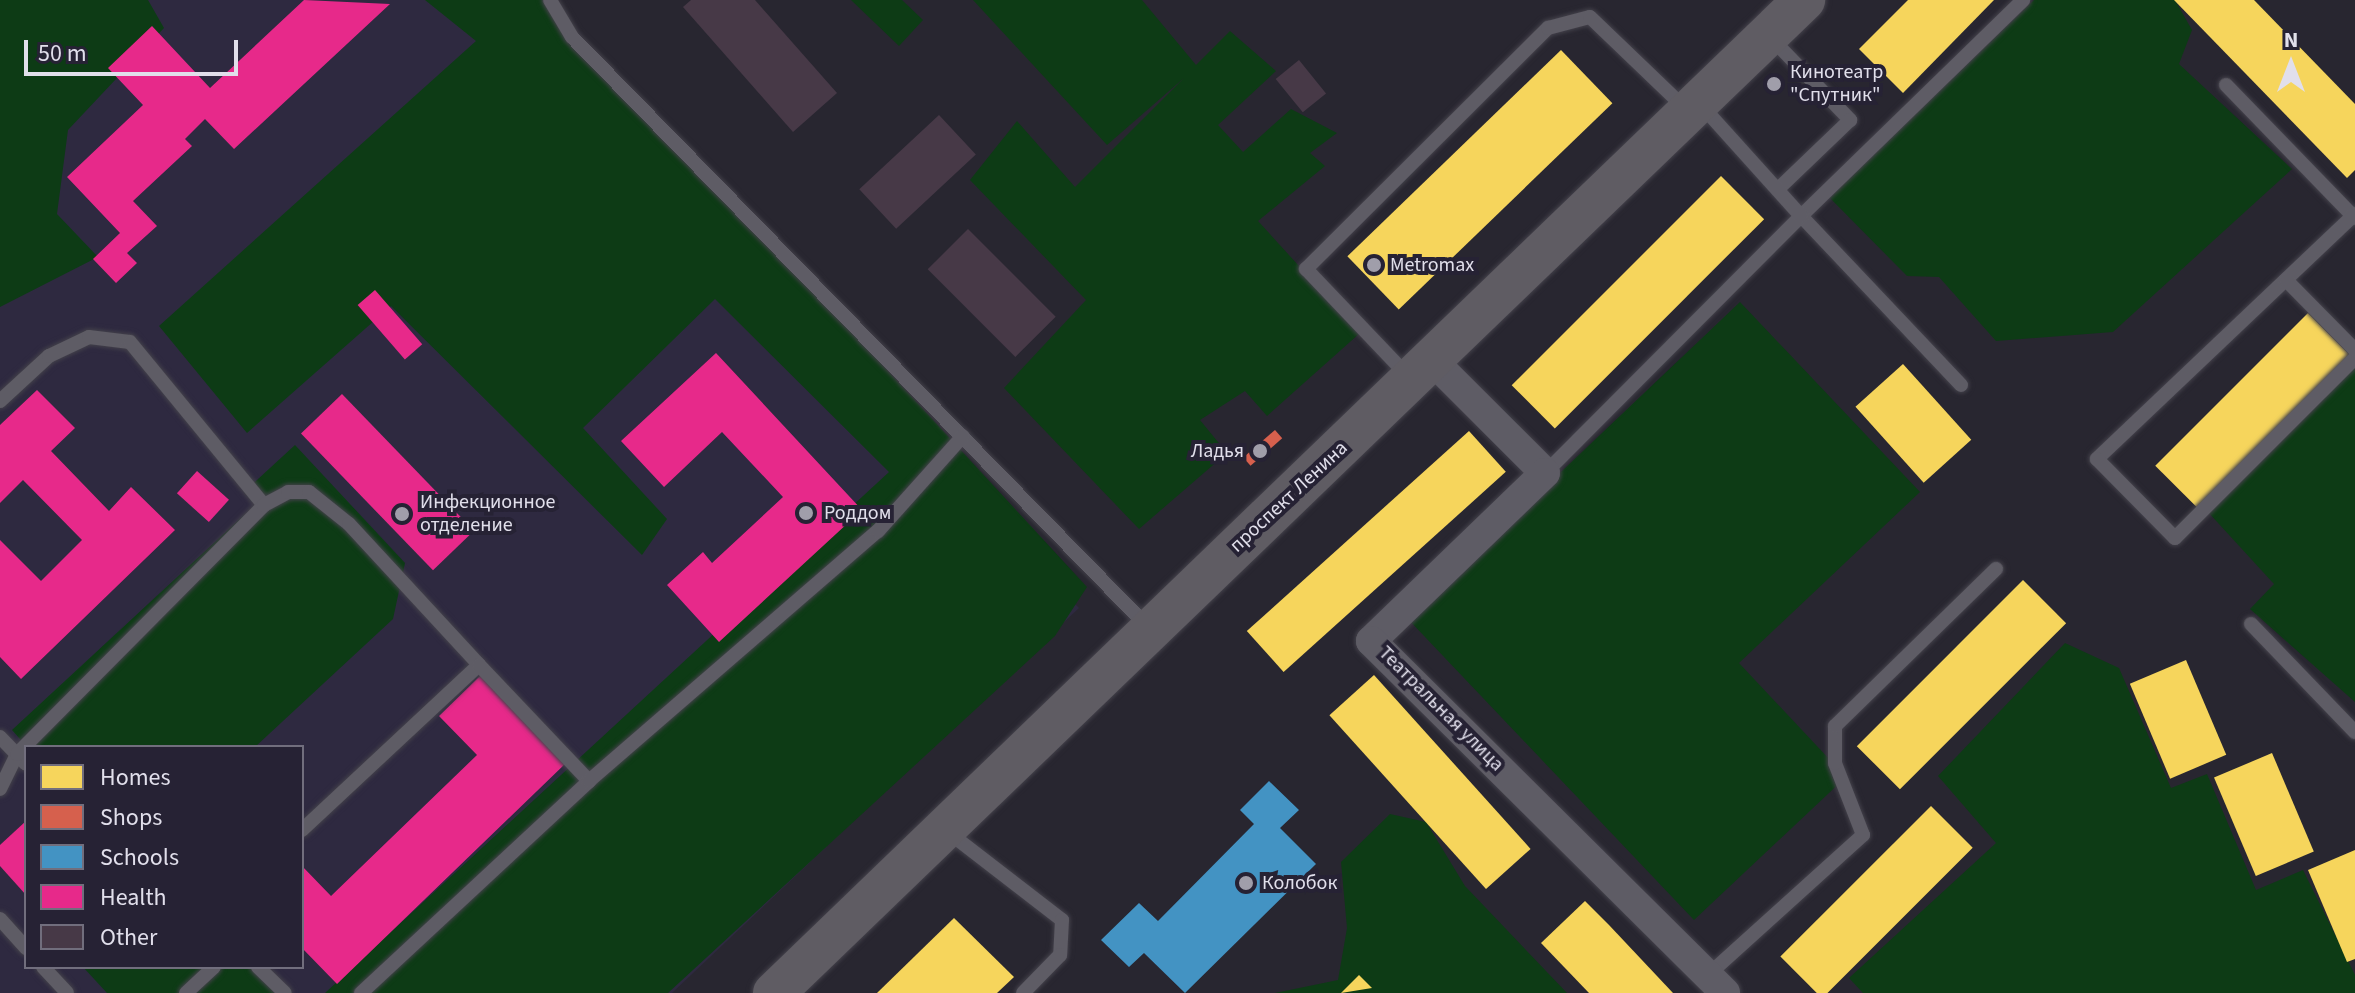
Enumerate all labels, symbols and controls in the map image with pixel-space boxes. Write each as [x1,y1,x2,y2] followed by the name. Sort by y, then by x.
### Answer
[28,24,242,74] scale bar
[2251,24,2331,104] north arrow
[2284,24,2298,56] text: N
[38,36,87,71] text: 50 m
[1790,60,1883,107] place label: Кинотеатр "Спутник"
[1765,75,1783,93] marker: Кинотеатр "Спутник"
[1390,253,1474,277] place label: Metromax
[1365,256,1383,274] marker: Metromax
[1225,436,1353,558] street label: проспект Ленина
[1191,439,1244,463] place label: Ладья
[1251,442,1269,460] marker: Ладья
[420,490,555,537] place label: Инфекционное отделение
[824,501,891,525] place label: Роддом
[795,502,817,524] marker: Роддом
[391,503,413,525] marker: Инфекционное отделение
[1373,641,1509,777] street label: Театральная улица
[24,745,304,969] legend
[100,760,171,795] text: Homes
[100,800,162,835] text: Shops
[100,840,179,875] text: Schools
[1262,871,1337,895] place label: Колобок
[1237,874,1255,892] marker: Колобок
[100,880,167,915] text: Health
[100,920,157,955] text: Other

